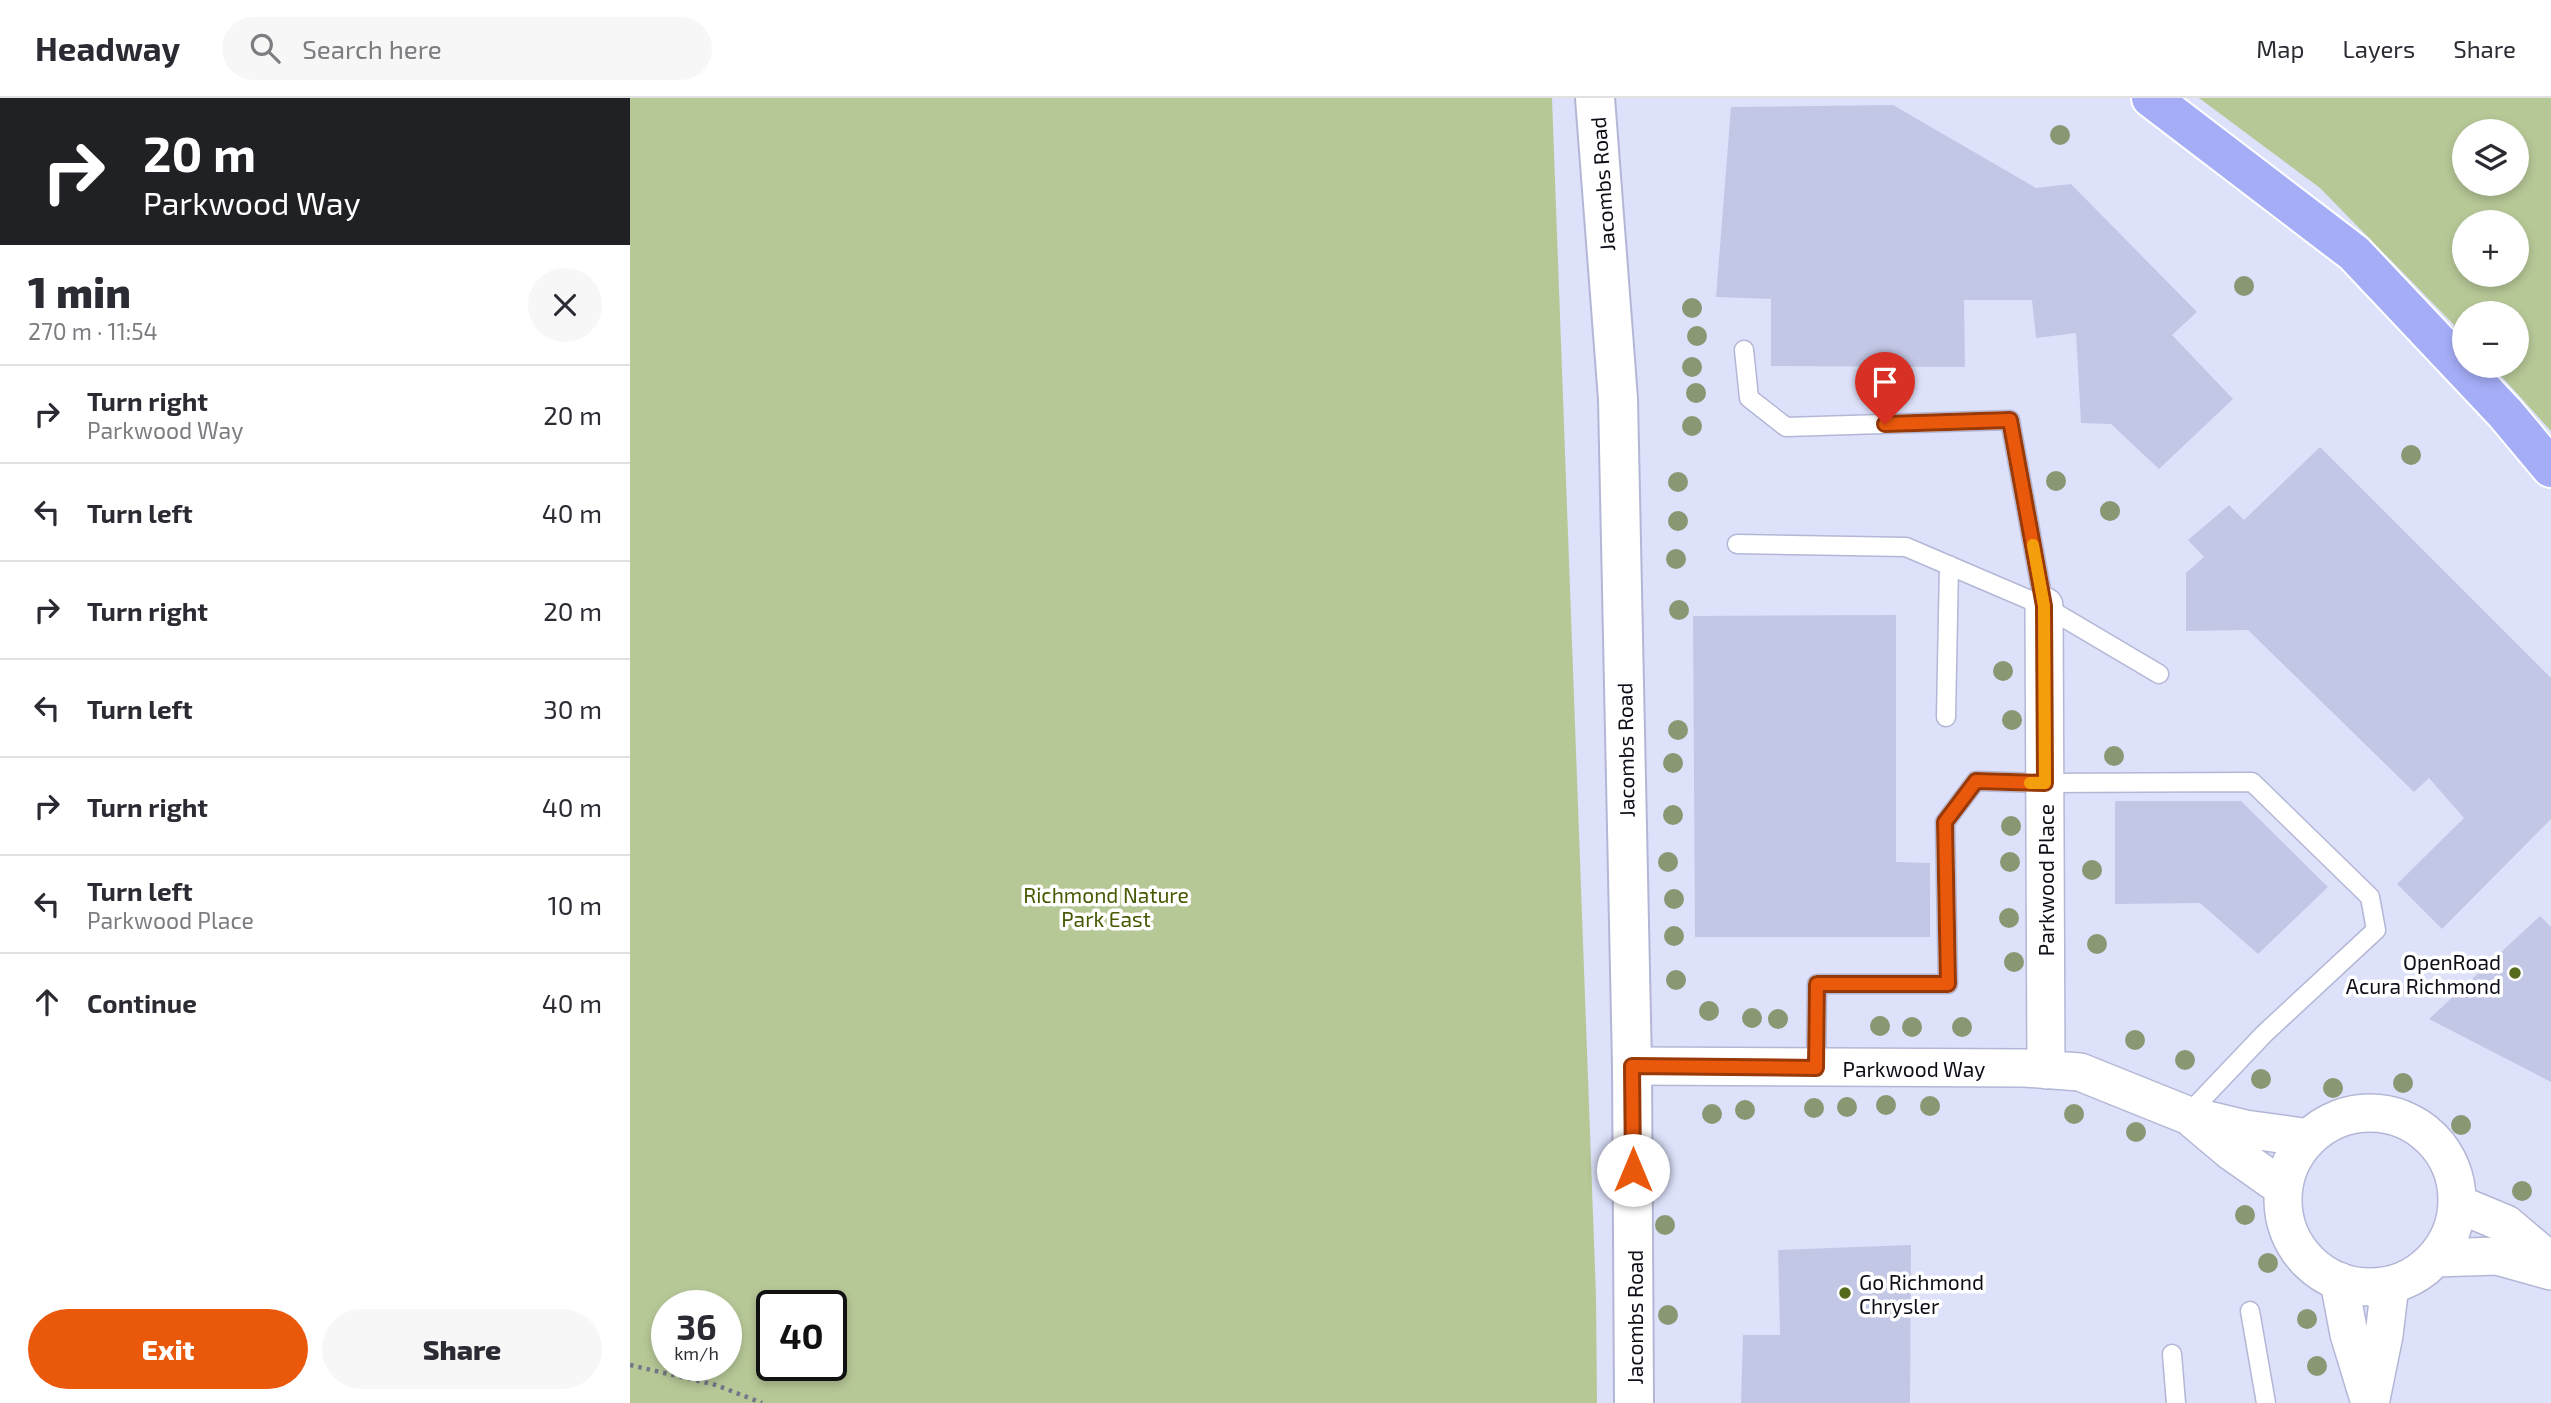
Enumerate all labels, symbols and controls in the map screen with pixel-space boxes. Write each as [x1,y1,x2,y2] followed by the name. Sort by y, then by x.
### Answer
[222,17,712,80] search box
[35,28,180,68] text: Headway
[246,29,284,67] icon: search
[302,33,442,64] text: Search here
[2256,34,2304,63] text: Map
[2342,34,2415,63] text: Layers
[2453,34,2516,63] text: Share
[1585,116,1619,252] street label: Jacombs Road
[2452,119,2529,378] map controls
[2452,119,2529,196] button: layers
[143,123,256,182] text: 20 m
[28,126,119,217] icon: right
[143,183,361,221] text: Parkwood Way
[2452,210,2529,287] button: +
[28,266,131,316] text: 1 min
[528,268,602,342] button: close
[2452,301,2529,378] button: −
[28,317,158,345] text: 270 m · 11:54
[1855,352,1915,424] pin
[1866,363,1904,401] icon: arrive
[87,385,208,416] text: Turn right
[28,395,66,433] icon: right
[543,399,602,430] text: 20 m
[87,416,243,444] text: Parkwood Way
[28,493,66,531] icon: left
[87,497,193,528] text: Turn left
[542,497,602,528] text: 40 m
[28,591,66,629] icon: right
[87,595,208,626] text: Turn right
[543,595,602,626] text: 20 m
[1611,682,1639,818] street label: Jacombs Road
[28,689,66,727] icon: left
[87,693,193,724] text: Turn left
[543,693,602,724] text: 30 m
[28,787,66,825] icon: right
[87,791,208,822] text: Turn right
[542,791,602,822] text: 40 m
[2033,804,2058,956] street label: Parkwood Place
[87,875,193,906] text: Turn left
[1023,882,1189,931] park label: Richmond Nature Park East
[28,885,66,923] icon: left
[547,889,602,920] text: 10 m
[87,906,254,934] text: Parkwood Place
[2346,949,2501,998] place label: OpenRoad Acura Richmond
[2507,965,2523,981] marker: OpenRoad Acura Richmond
[28,983,66,1021] icon: ahead
[87,987,197,1018] text: Continue
[542,987,602,1018] text: 40 m
[1843,1056,1985,1081] street label: Parkwood Way
[1596,1133,1670,1207] position arrow
[1622,1250,1647,1384] street label: Jacombs Road
[1859,1269,1984,1318] place label: Go Richmond Chrysler
[1837,1285,1853,1301] marker: Go Richmond Chrysler
[756,1290,847,1381] speed limit sign: 40
[676,1305,717,1347] text: 36
[28,1309,308,1389] button: Exit
[322,1309,602,1389] button: Share
[674,1342,719,1364] text: km/h

